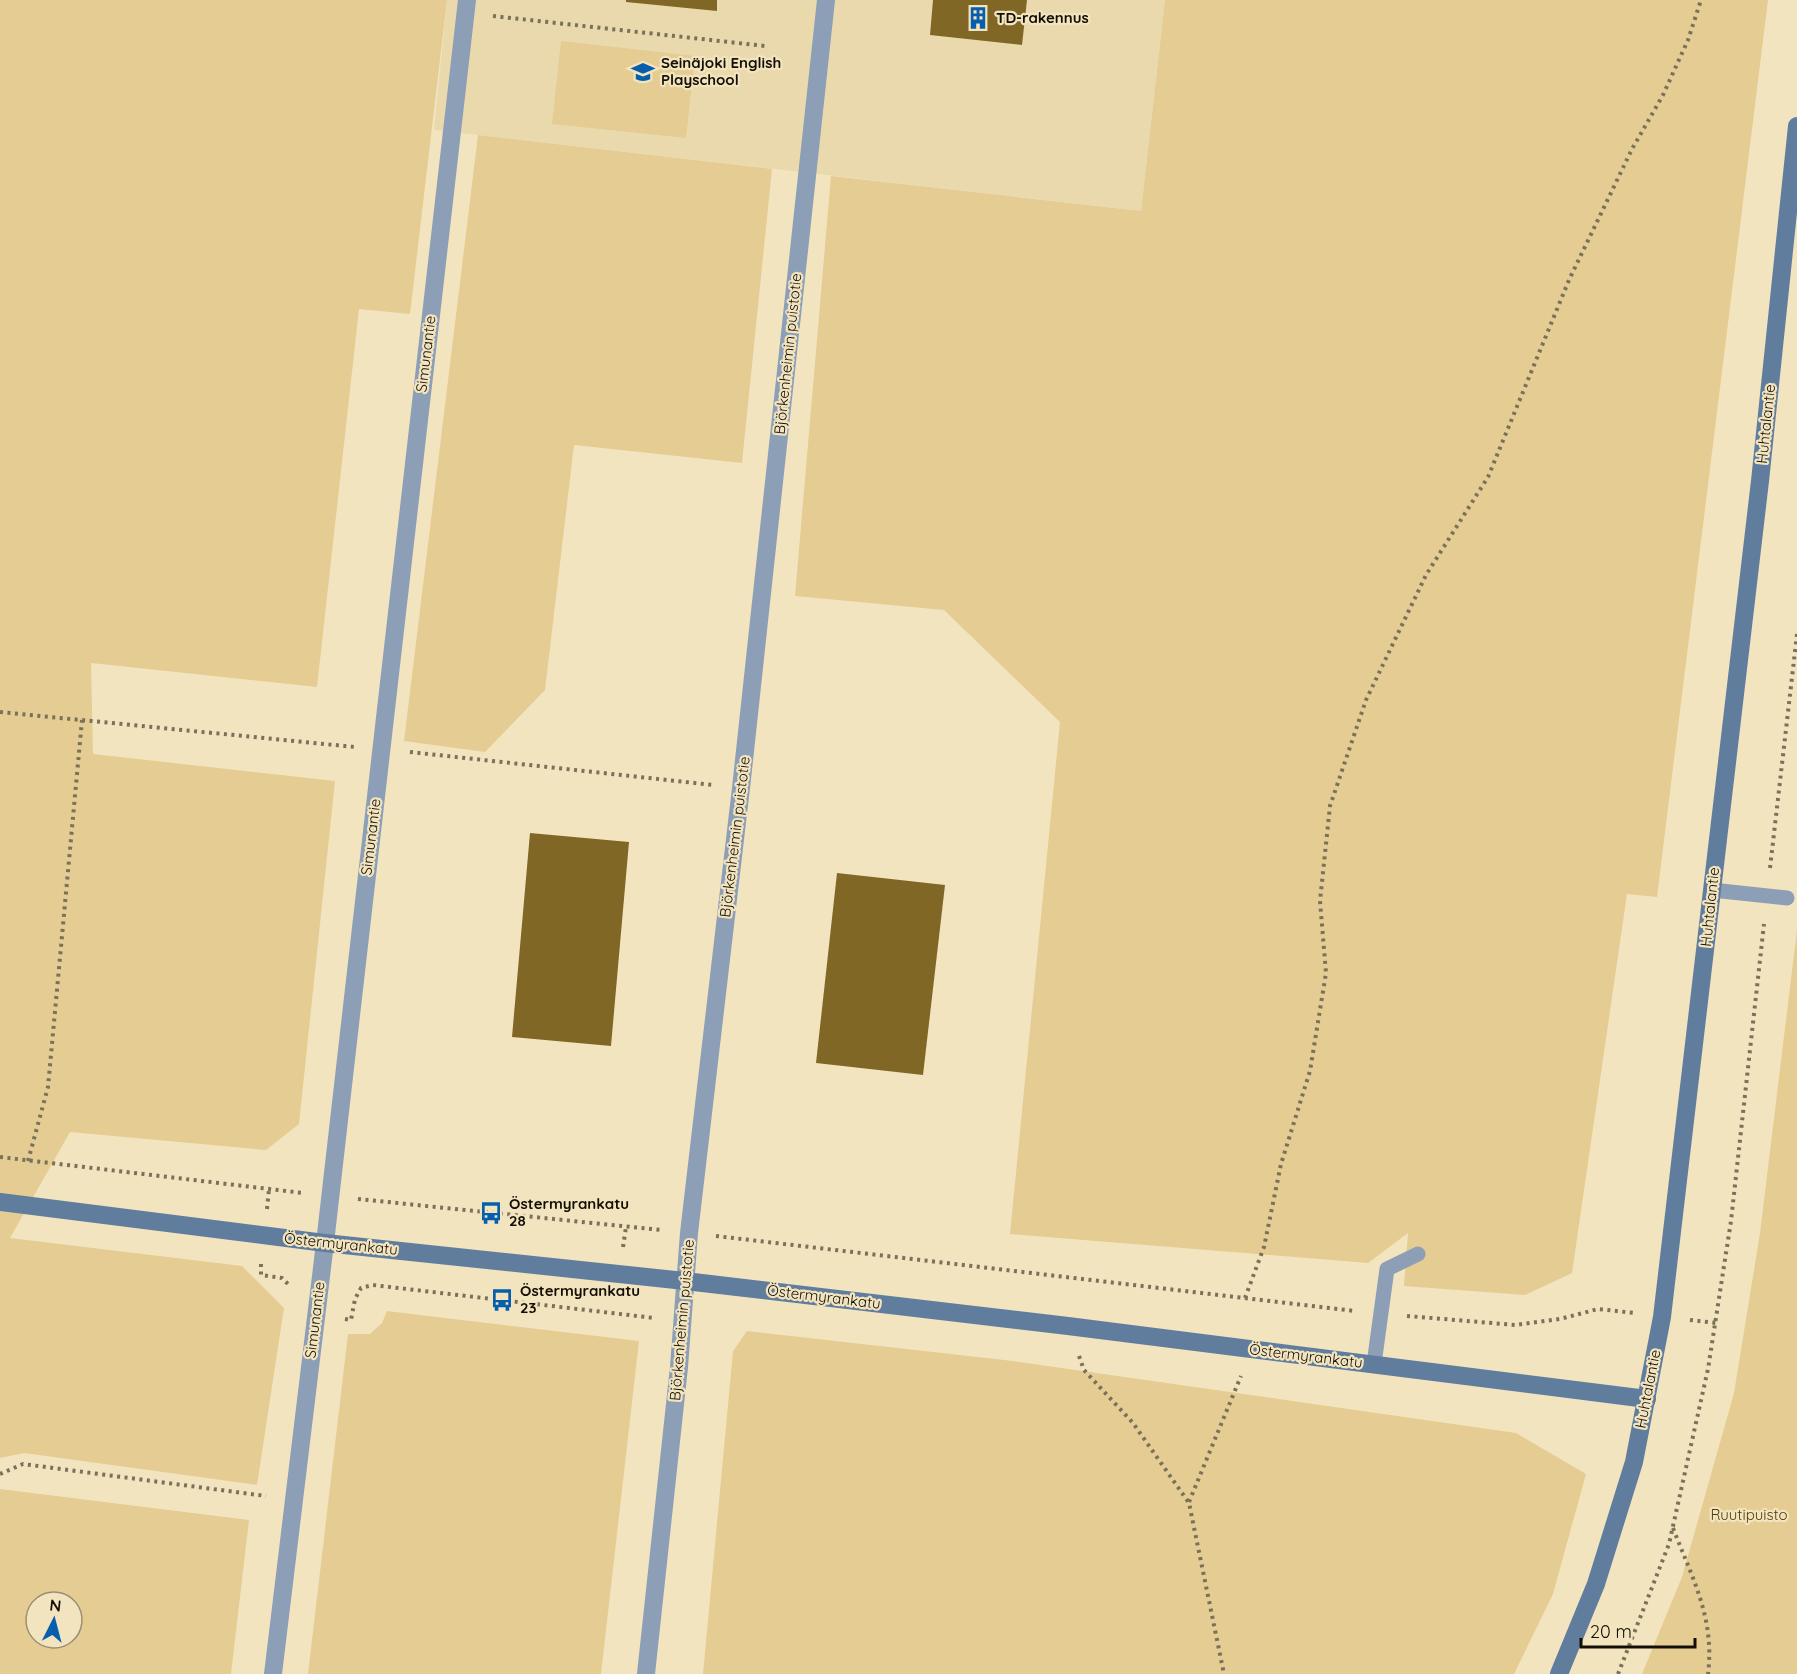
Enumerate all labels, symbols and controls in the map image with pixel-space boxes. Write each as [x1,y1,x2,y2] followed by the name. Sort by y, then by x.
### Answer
[965,5,991,31] building icon: TD-rakennus
[996,8,1089,27] place label: TD-rakennus
[661,53,781,89] place label: Seinäjoki English Playschool
[630,59,656,85] school or university icon: Seinäjoki English Playschool
[770,272,805,436] street label: Björkenheimin puistotie
[411,315,440,393] street label: Simunantie
[1752,383,1779,465] street label: Huhtalantie
[715,755,754,919] street label: Björkenheimin puistotie
[356,798,385,876] street label: Simunantie
[1696,866,1723,948] street label: Huhtalantie
[509,1194,629,1230] place label: Östermyrankatu 28
[478,1200,504,1226] bus stop icon: Östermyrankatu 28
[283,1228,399,1259] street label: Östermyrankatu
[665,1238,698,1402] street label: Björkenheimin puistotie
[766,1280,882,1313] street label: Östermyrankatu
[300,1281,329,1359] street label: Simunantie
[520,1281,640,1317] place label: Östermyrankatu 23
[489,1287,515,1313] bus stop icon: Östermyrankatu 23
[1248,1339,1364,1372] street label: Östermyrankatu
[1631,1348,1664,1430] street label: Huhtalantie
[1710,1505,1788,1524] park label: Ruutipuisto
[24,1590,84,1650] north arrow
[49,1595,62,1616] text: N
[1581,1611,1695,1649] scale bar
[1590,1620,1632,1643] text: 20 m

